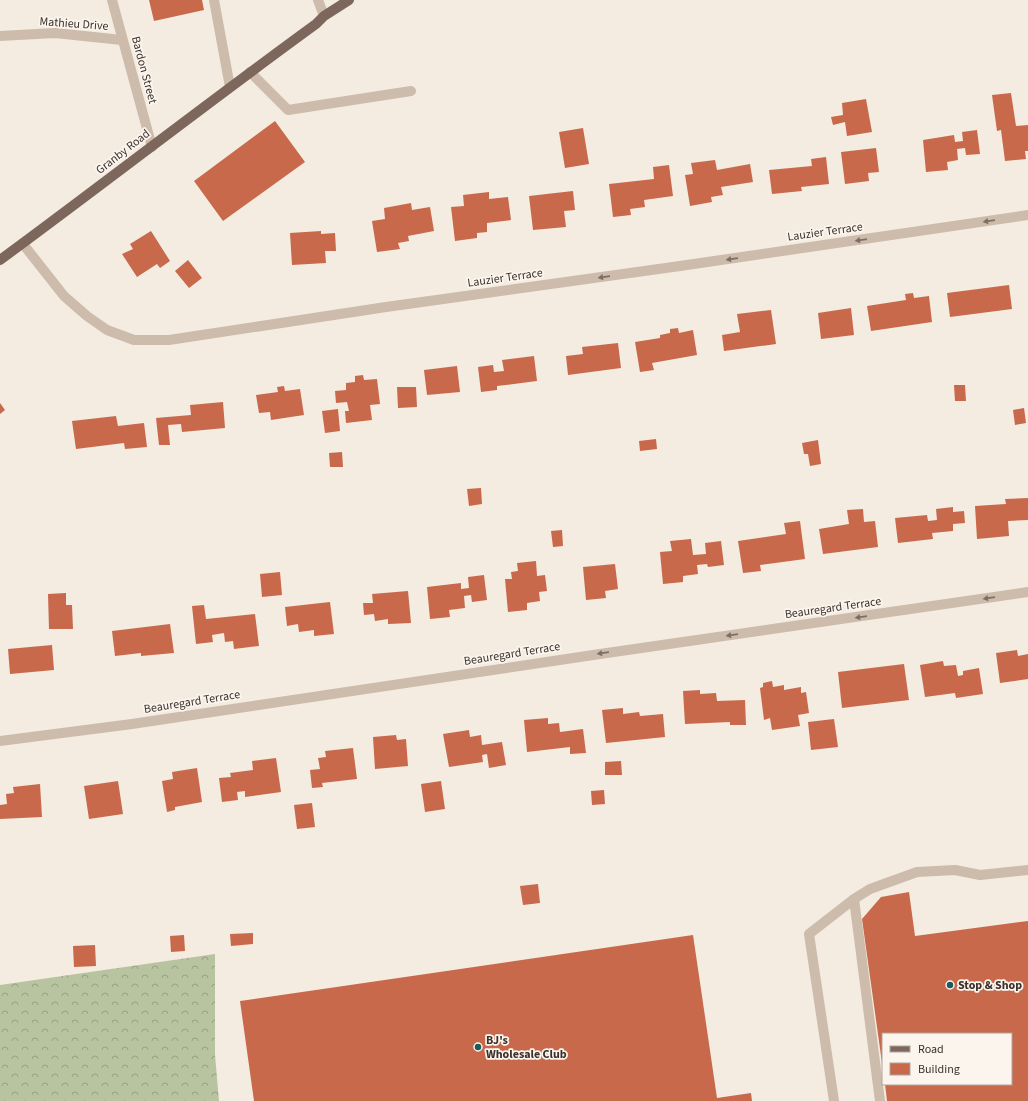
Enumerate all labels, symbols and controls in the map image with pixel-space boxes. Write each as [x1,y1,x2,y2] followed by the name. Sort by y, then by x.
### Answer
[39,13,109,35] street label: Mathieu Drive
[127,34,161,106] street label: Bardon Street
[92,126,154,178] street label: Granby Road
[786,218,864,246] street label: Lauzier Terrace
[983,218,995,224] one-way arrow
[855,237,867,243] one-way arrow
[726,256,738,262] one-way arrow
[466,264,544,292] street label: Lauzier Terrace
[597,274,610,280] one-way arrow
[784,593,882,623] street label: Beauregard Terrace
[983,595,995,601] one-way arrow
[855,614,867,620] one-way arrow
[726,632,738,638] one-way arrow
[463,638,561,670] street label: Beauregard Terrace
[597,650,609,656] one-way arrow
[143,686,241,718] street label: Beauregard Terrace
[958,977,1022,994] place label: Stop & Shop
[945,980,955,990] marker: Stop & Shop
[486,1032,567,1063] place label: BJ's Wholesale Club
[882,1033,1012,1085] legend
[918,1041,944,1058] text: Road
[473,1042,483,1052] marker: BJ's Wholesale Club
[918,1061,960,1078] text: Building

